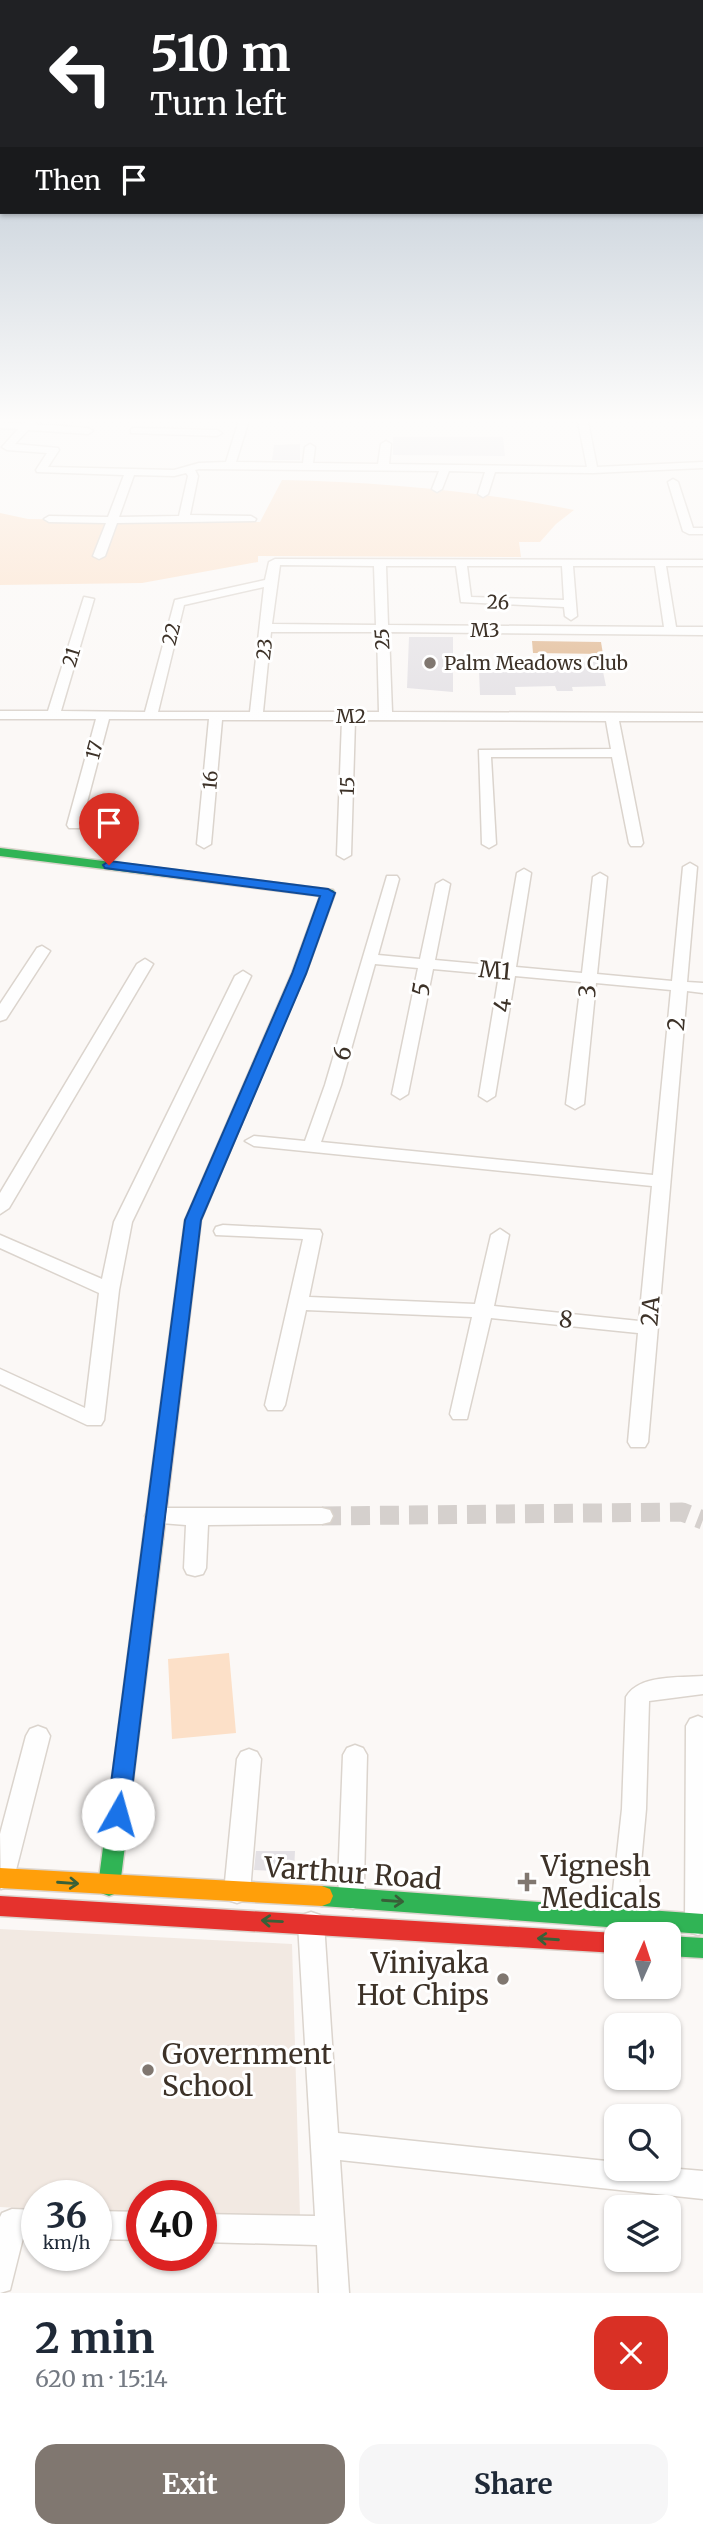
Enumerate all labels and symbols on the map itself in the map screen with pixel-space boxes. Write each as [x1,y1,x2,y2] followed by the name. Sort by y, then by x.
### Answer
[486,590,510,614] street label: 26
[470,618,500,642] street label: M3
[157,620,185,648] street label: 22
[369,628,395,650] street label: 25
[251,637,277,661] street label: 23
[57,644,85,670] street label: 21
[444,651,628,675] place label: Palm Meadows Club
[422,655,438,671] marker: Palm Meadows Club
[336,704,366,728] street label: M2
[80,738,108,762] street label: 17
[197,769,223,791] street label: 16
[335,776,359,796] street label: 15
[79,793,139,865] pin
[477,954,513,986] street label: M1
[405,980,437,998] street label: 5
[572,983,602,999] street label: 3
[487,996,517,1014] street label: 4
[661,1016,691,1032] street label: 2
[326,1042,358,1064] street label: 6
[634,1294,666,1327] street label: 2A
[558,1304,574,1334] street label: 8
[81,1777,155,1851] position arrow
[540,1848,661,1916] place label: Vignesh Medicals
[262,1849,443,1897] street label: Varthur Road
[519,1874,535,1890] marker: Vignesh Medicals
[56,1877,79,1890] one-way arrow
[381,1895,404,1908] one-way arrow
[261,1915,284,1928] one-way arrow
[604,1922,681,1998] north arrow
[537,1932,560,1945] one-way arrow
[357,1945,489,2013] place label: Viniyaka Hot Chips
[495,1971,511,1987] marker: Viniyaka Hot Chips
[162,2036,332,2104] place label: Government School
[140,2062,156,2078] marker: Government School
[126,2180,217,2271] speed limit sign: 40

